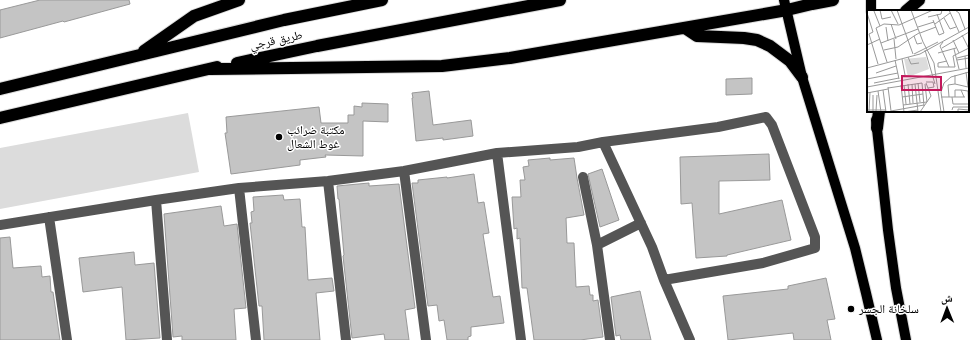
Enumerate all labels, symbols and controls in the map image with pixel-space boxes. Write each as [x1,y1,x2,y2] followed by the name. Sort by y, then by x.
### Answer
[867,10,969,112] inset map
[248,28,304,55] street label: طريق قرجي
[287,123,345,151] place label: مكتبة ضرائب غوط الشعال
[274,132,284,142] marker: مكتبة ضرائب غوط الشعال
[927,288,967,328] north arrow
[941,292,953,306] text: ش
[858,302,919,316] place label: سلخانة الجسر
[846,304,856,314] marker: سلخانة الجسر

